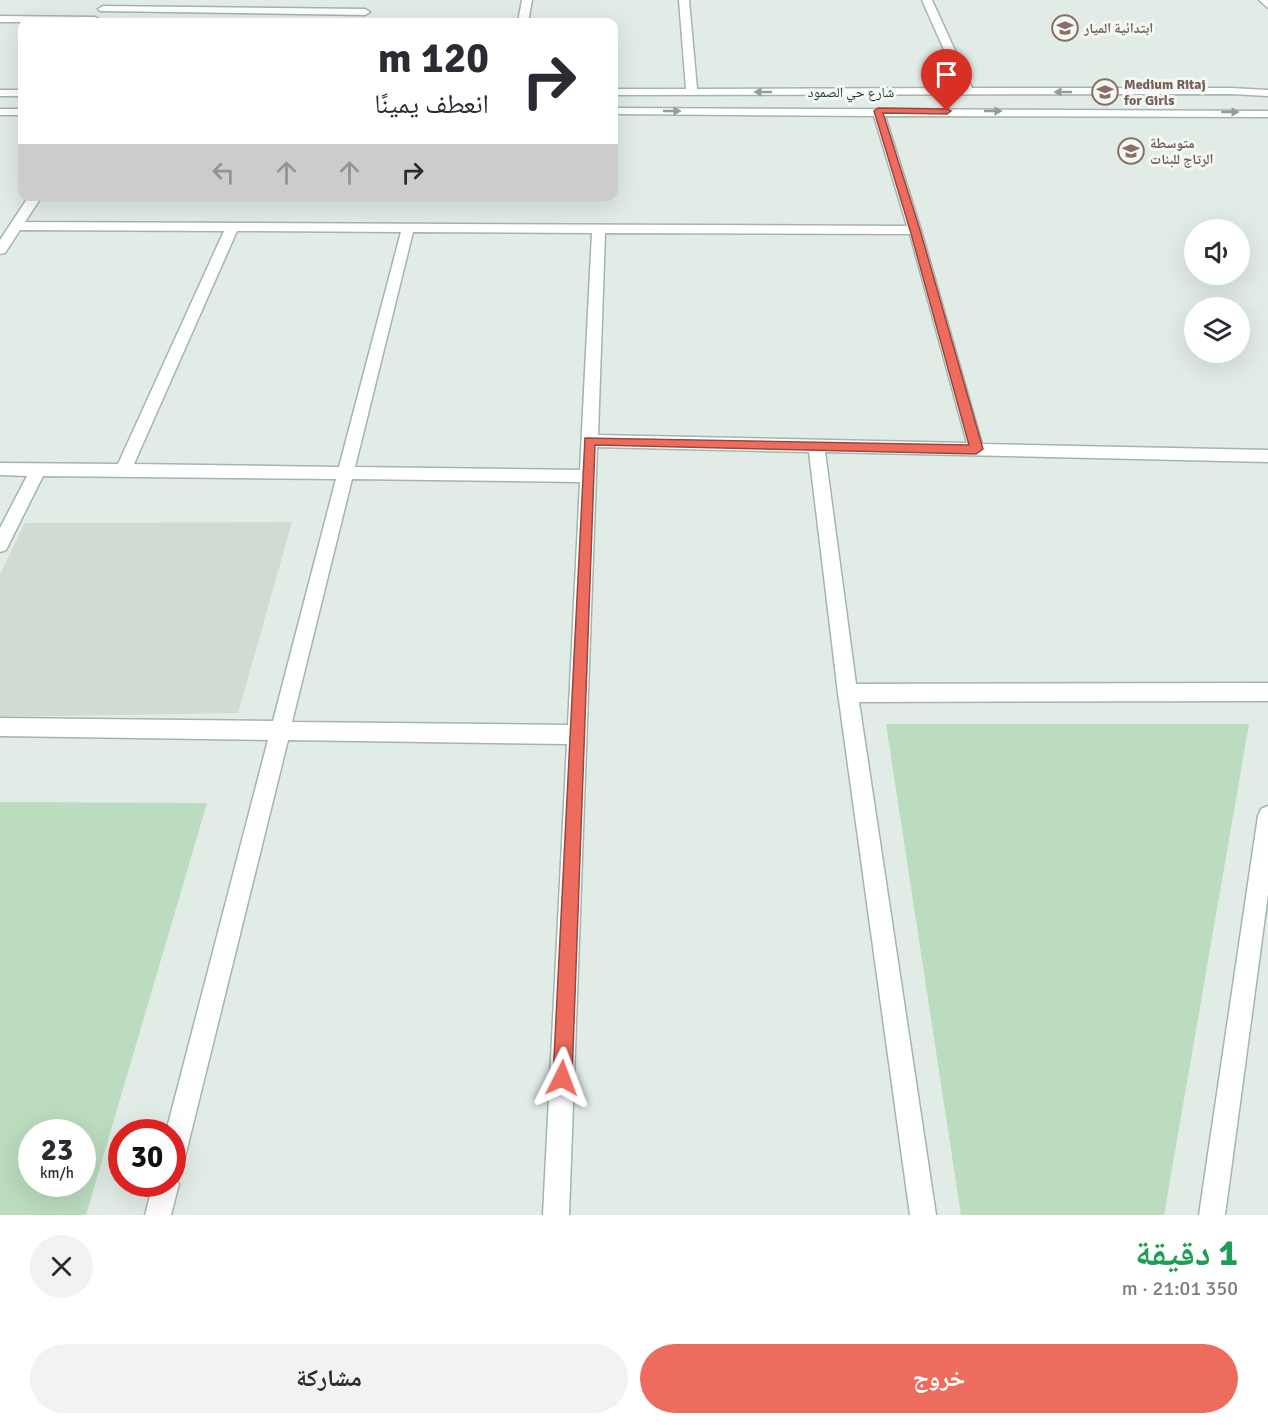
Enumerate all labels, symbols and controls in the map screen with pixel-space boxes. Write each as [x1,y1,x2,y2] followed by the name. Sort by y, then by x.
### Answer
[1050,13,1080,43] school or university icon: ابتدائية الميار
[1083,20,1153,37] place label: ابتدائية الميار
[378,33,489,84] text: 120 m
[510,42,588,120] icon: right
[921,49,972,111] pin
[930,58,963,91] icon: arrive
[1123,76,1206,109] place label: Medium Ritaj for Girls
[1090,77,1120,107] school or university icon: Medium Ritaj for Girls
[808,84,894,103] street label: شارع حي الصمود
[753,87,772,97] one-way arrow
[1053,87,1072,97] one-way arrow
[374,88,489,121] text: انعطف يمينًا
[662,106,681,116] one-way arrow
[983,106,1002,116] one-way arrow
[1220,107,1239,117] one-way arrow
[1150,135,1214,168] place label: متوسطة الرتاج للبنات
[1116,136,1146,166] school or university icon: متوسطة الرتاج للبنات
[207,156,240,189] icon: left
[270,156,303,189] icon: ahead
[333,156,366,189] icon: ahead
[396,156,429,189] icon: right
[1184,219,1250,363] map controls
[1184,219,1250,285] button: sound
[1184,297,1250,363] button: layers
[530,1046,594,1110] position arrow
[108,1119,186,1197] speed limit sign: 30
[41,1132,73,1169] text: 23
[40,1164,74,1182] text: km/h
[1135,1231,1238,1276] text: 1 دقيقة
[30,1235,93,1298] button: close
[1122,1276,1238,1301] text: 350 m · 21:01
[30,1344,628,1413] button: مشاركة
[640,1344,1238,1413] button: خروج

